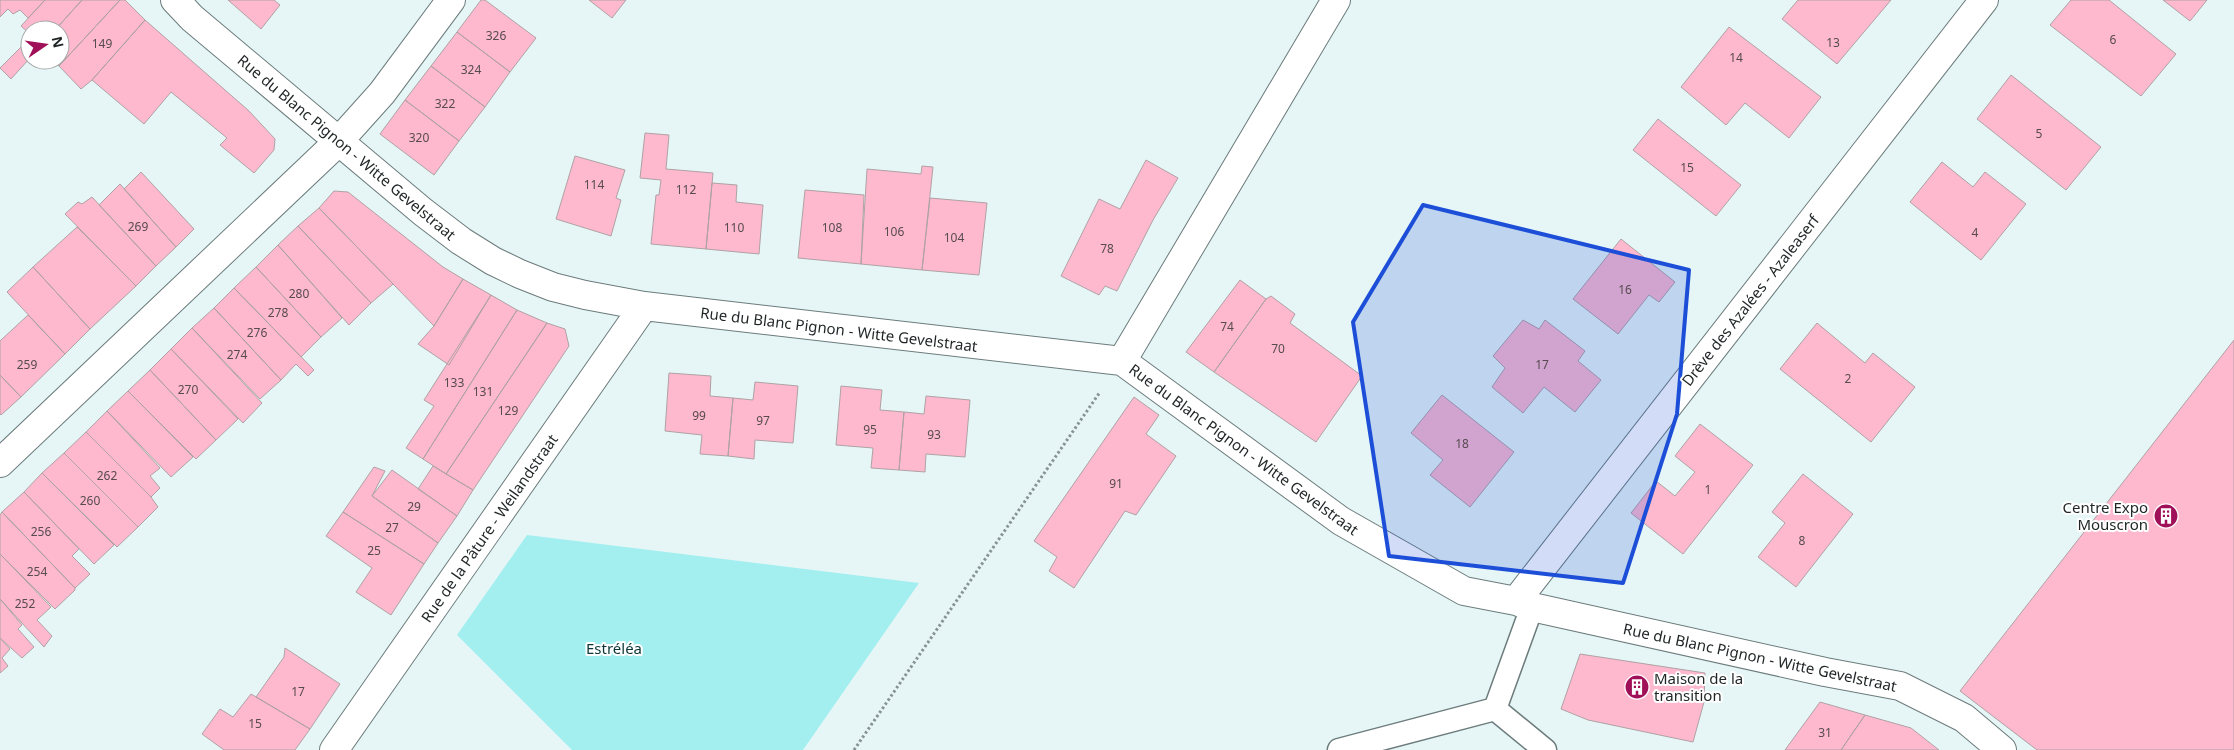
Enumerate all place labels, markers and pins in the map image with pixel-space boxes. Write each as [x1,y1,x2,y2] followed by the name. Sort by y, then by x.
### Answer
[2063,497,2148,534] place label: Centre Expo Mouscron
[2153,503,2179,529] building icon: Centre Expo Mouscron
[1654,668,1743,705] place label: Maison de la transition
[1624,674,1650,700] building icon: Maison de la transition

